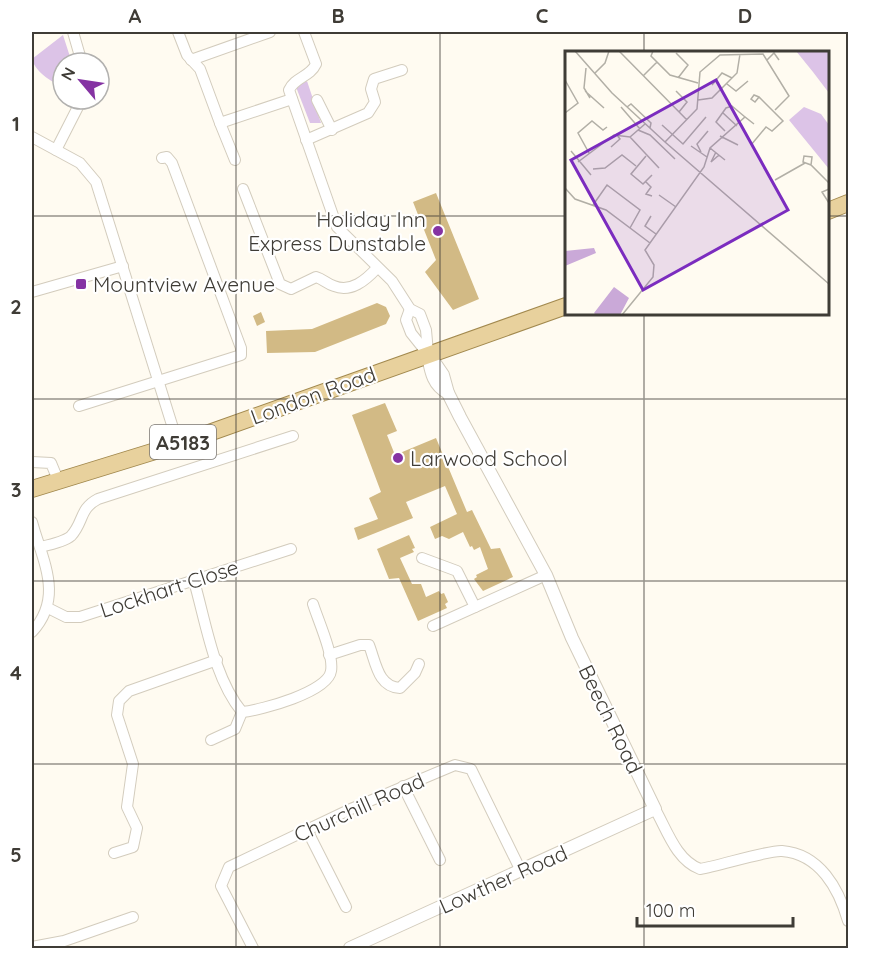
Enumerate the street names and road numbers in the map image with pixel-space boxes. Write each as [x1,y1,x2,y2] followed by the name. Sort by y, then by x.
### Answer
[247,360,379,430] street label: London Road
[150,425,216,459] road number: A5183
[96,553,242,623] street label: Lockhart Close
[573,660,649,778] street label: Beech Road
[290,767,428,847] street label: Churchill Road
[435,839,571,919] street label: Lowther Road

